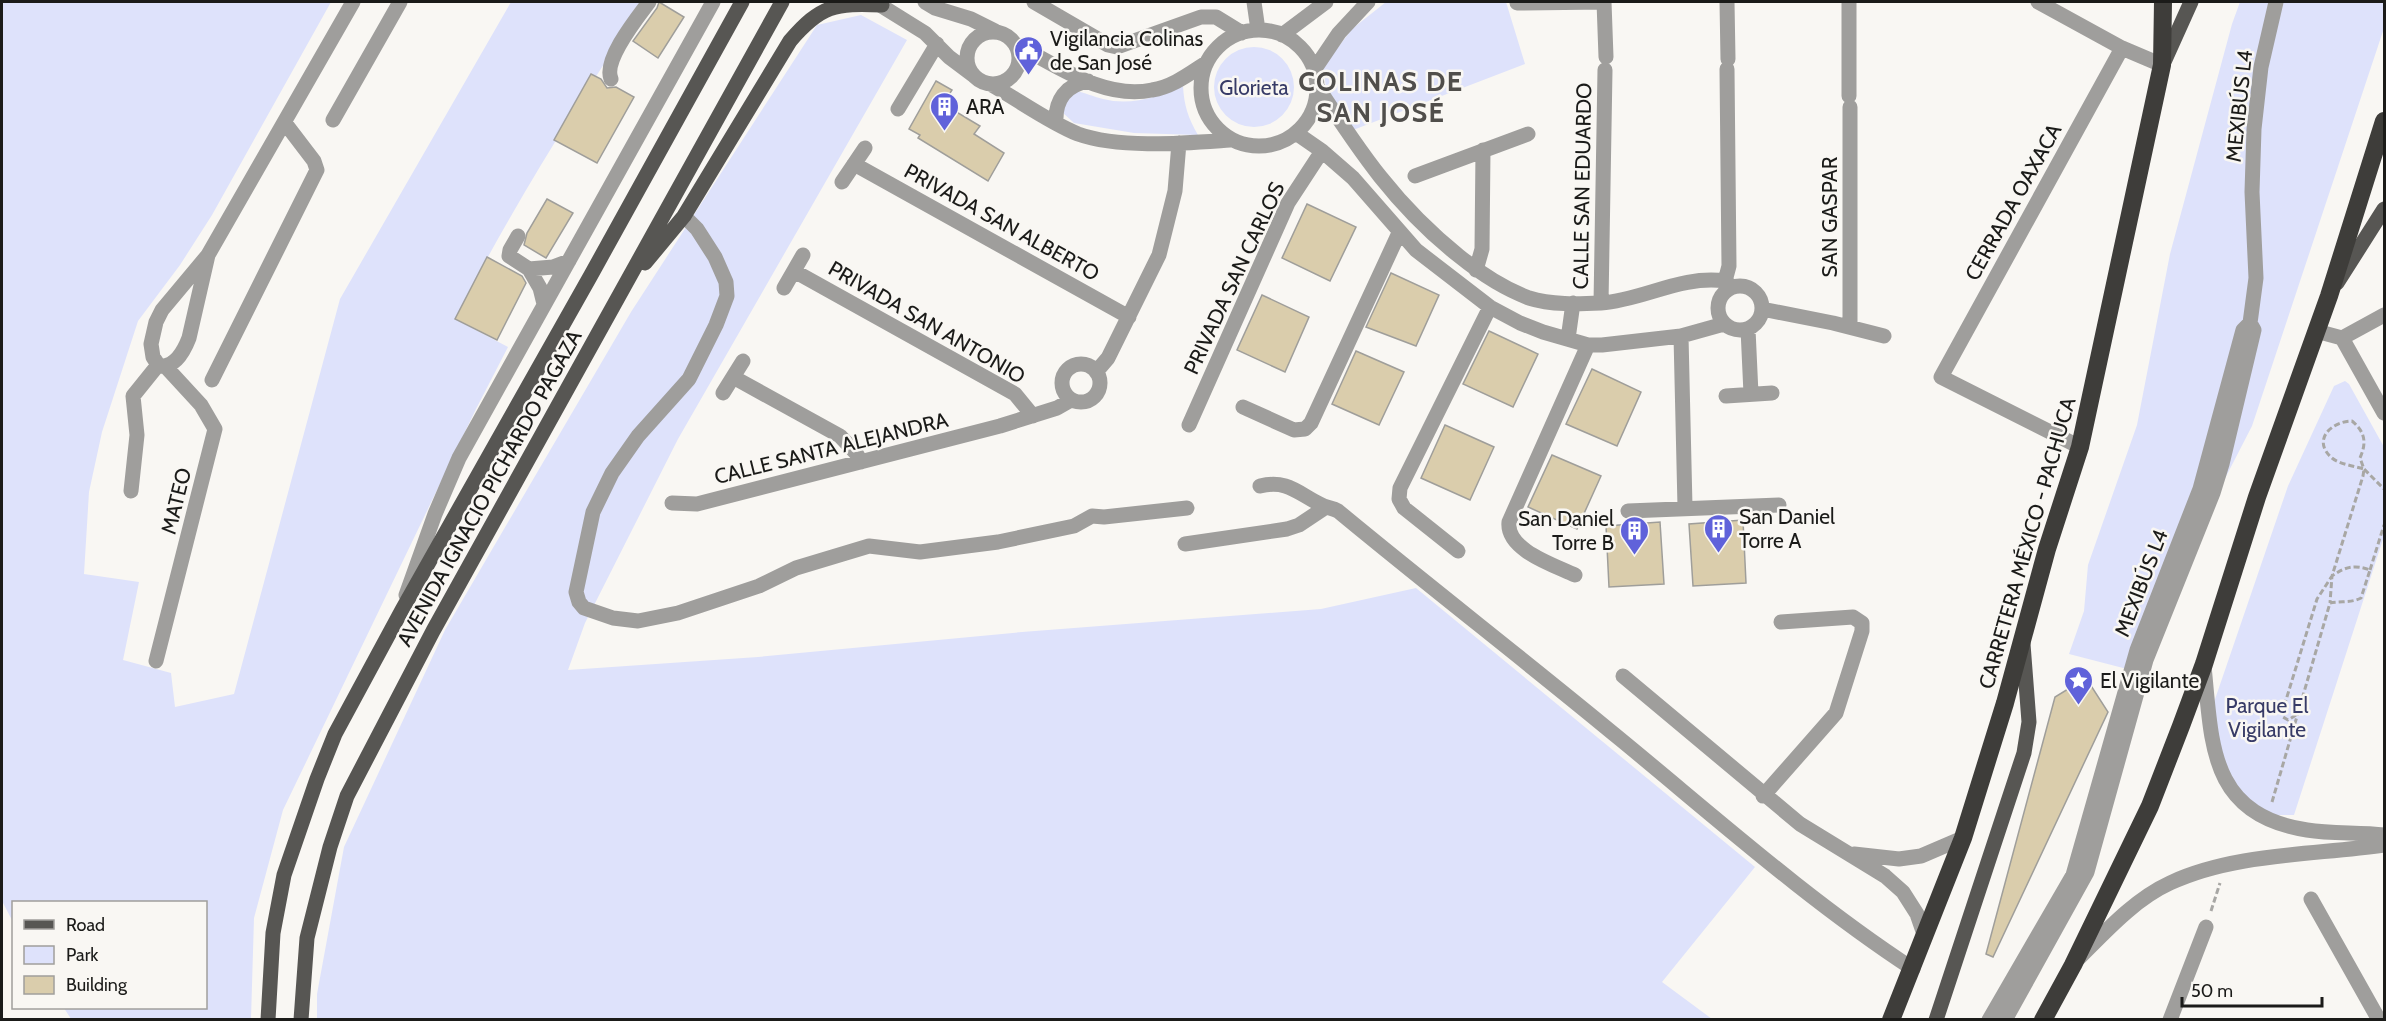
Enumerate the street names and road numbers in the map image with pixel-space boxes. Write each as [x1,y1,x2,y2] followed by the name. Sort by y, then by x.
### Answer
[2221,49,2257,163] street label: MEXIBÚS L4
[1568,82,1596,290] street label: CALLE SAN EDUARDO
[1960,119,2066,285] street label: CERRADA OAXACA
[1817,156,1842,277] street label: SAN GASPAR
[900,158,1104,286] street label: PRIVADA SAN ALBERTO
[1178,178,1290,378] street label: PRIVADA SAN CARLOS
[824,255,1030,389] street label: PRIVADA SAN ANTONIO
[391,326,587,650] street label: AVENIDA IGNACIO PICHARDO PAGAZA
[1973,394,2081,692] street label: CARRETERA MÉXICO - PACHUCA
[712,407,951,489] street label: CALLE SANTA ALEJANDRA
[156,465,196,537] street label: MATEO
[2109,526,2173,640] street label: MEXIBÚS L4

